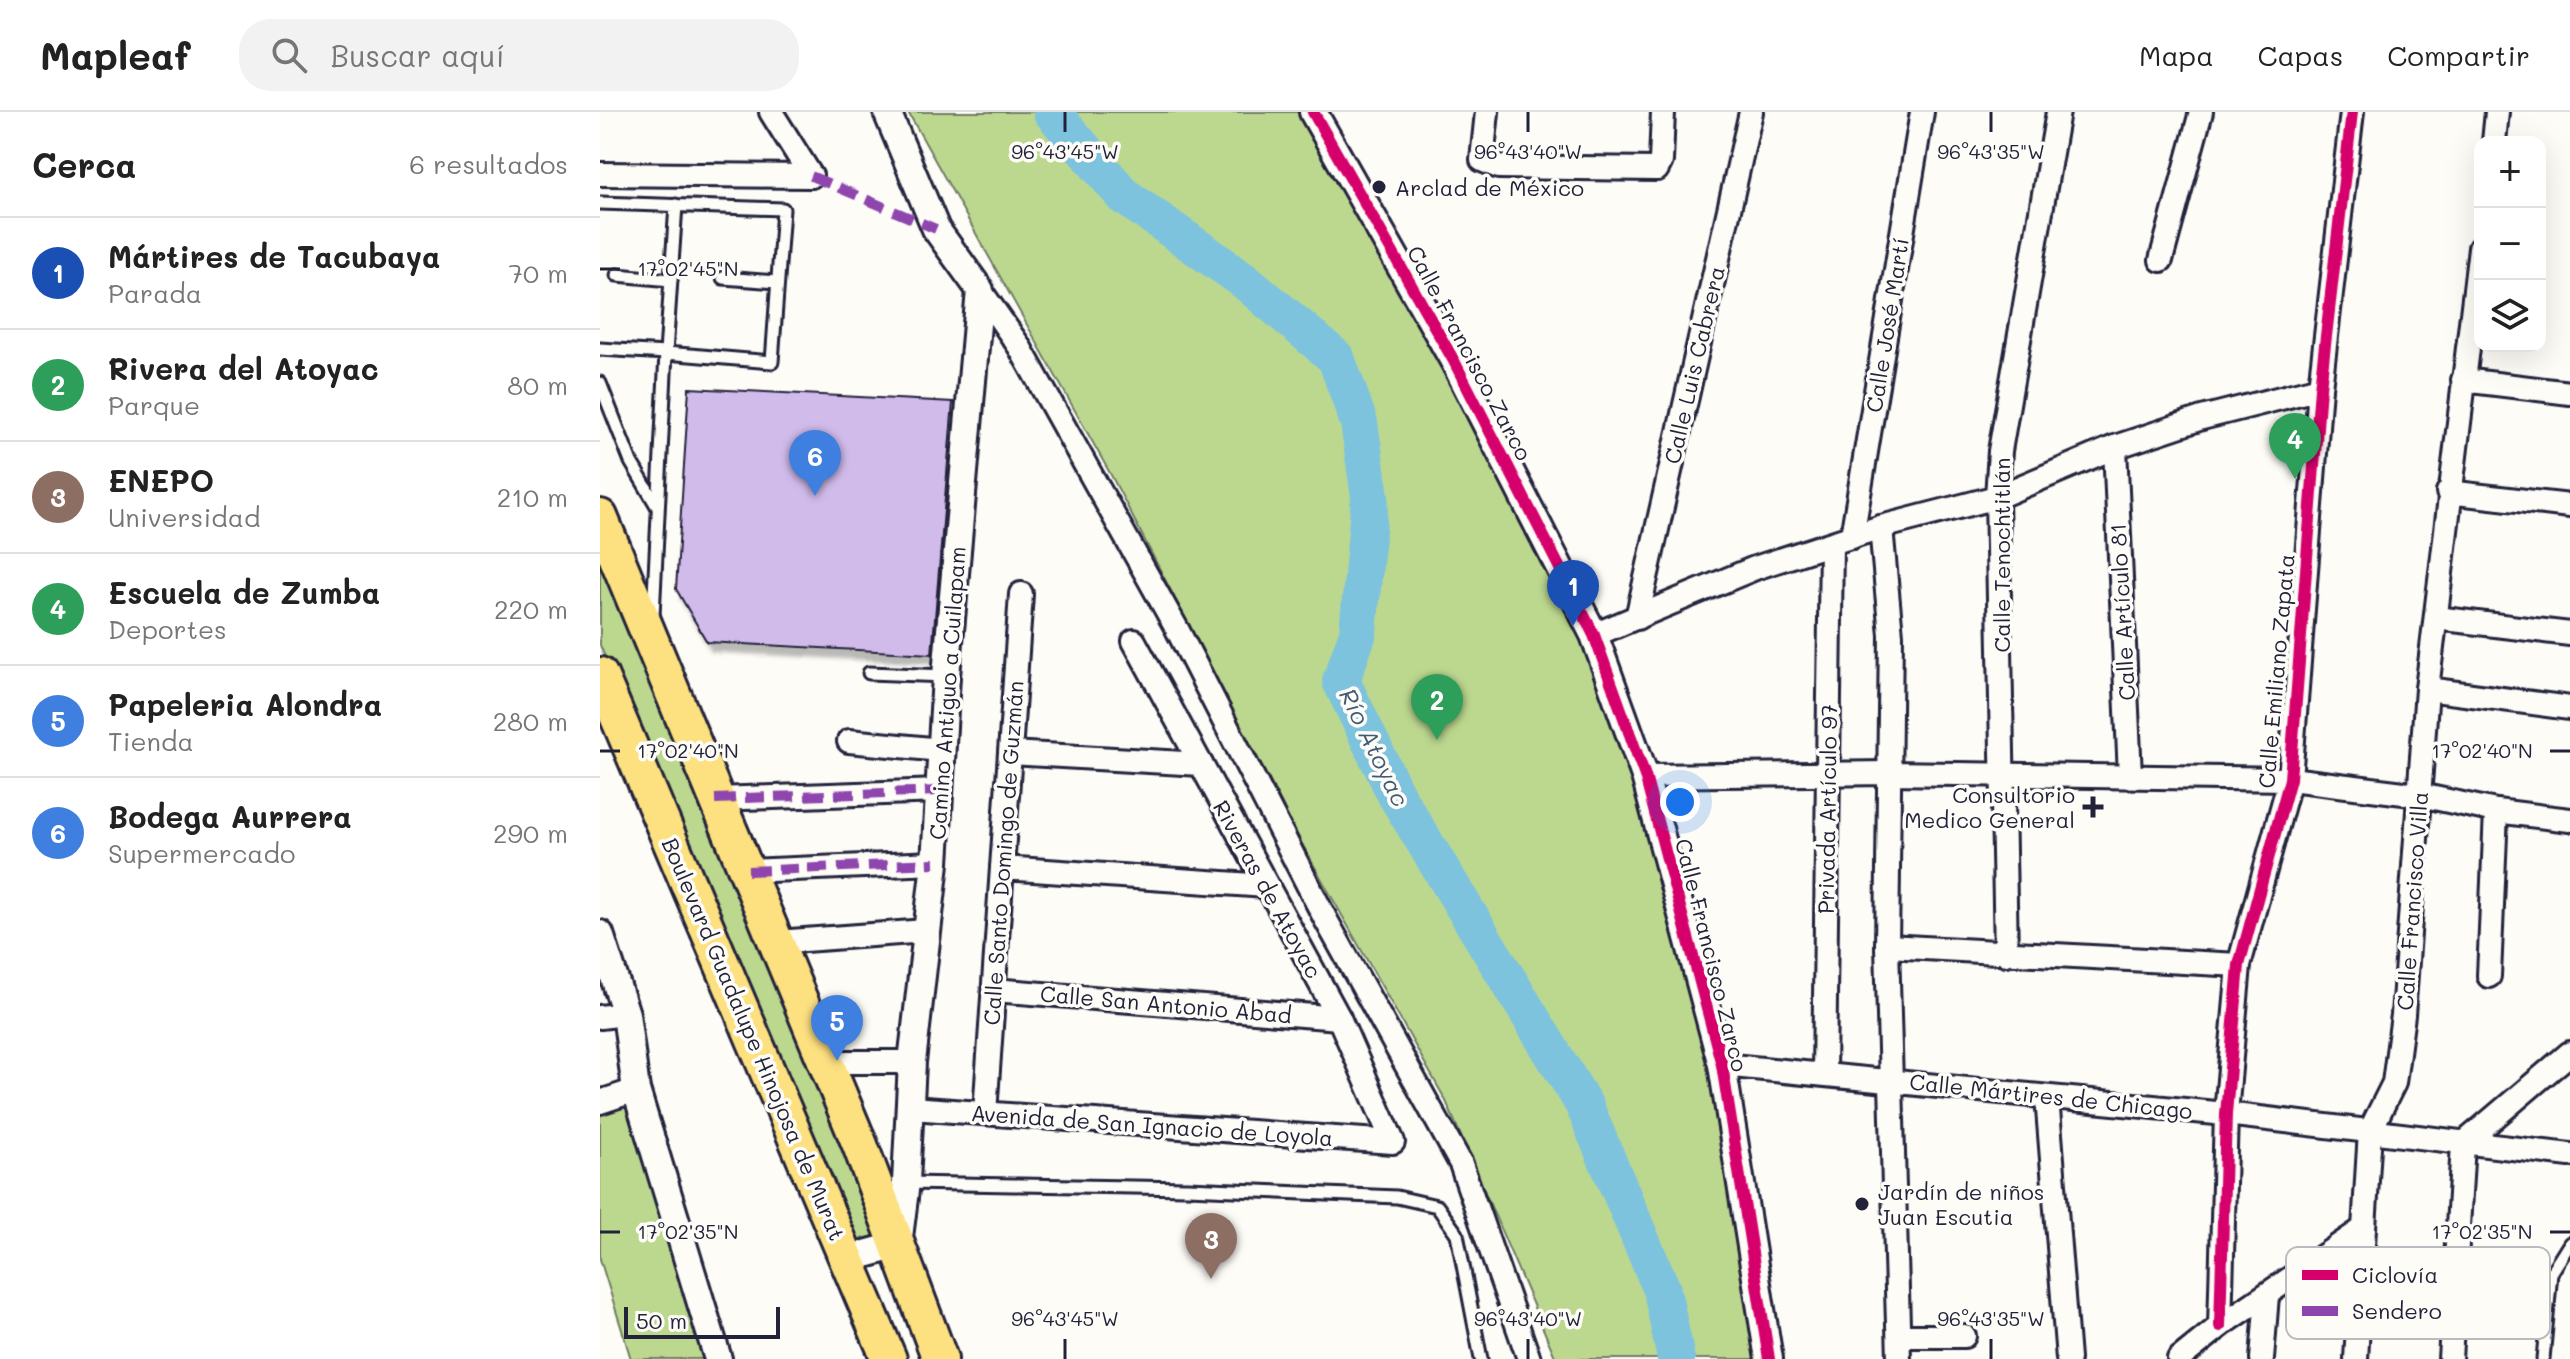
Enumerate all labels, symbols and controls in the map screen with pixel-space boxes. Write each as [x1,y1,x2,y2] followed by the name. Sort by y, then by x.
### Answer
[239,19,799,91] search box
[40,30,191,80] text: Mapleaf
[267,33,311,77] icon: search
[331,35,505,75] text: Buscar aquí
[2139,37,2214,73] text: Mapa
[2258,37,2343,73] text: Capas
[2387,37,2530,73] text: Compartir
[2474,136,2546,352] map controls
[2474,136,2546,208] button: +
[1011,138,1119,164] text: 96°43'45"W
[1474,138,1582,164] text: 96°43'40"W
[1937,138,2045,164] text: 96°43'35"W
[32,142,136,187] text: Cerca
[409,147,568,181] text: 6 resultados
[1395,173,1584,202] place label: Arclad de México
[1370,178,1388,196] marker: Arclad de México
[2474,208,2546,280] button: −
[108,236,440,276] text: Mártires de Tacubaya
[1859,236,1915,414] street label: Calle José Martí
[1401,241,1539,465] street label: Calle Francisco Zarco
[638,255,738,281] text: 17°02'45"N
[52,256,64,290] text: 1
[508,256,568,290] text: 70 m
[1657,263,1731,467] street label: Calle Luis Cabrera
[108,276,202,310] text: Parada
[2474,280,2546,352] button: layers
[108,348,379,388] text: Rivera del Atoyac
[51,368,65,402] text: 2
[507,368,568,402] text: 80 m
[108,388,200,422] text: Parque
[2269,413,2321,479] pin: 4
[789,430,841,496] pin: 6
[1987,457,2016,653] street label: Calle Tenochtitlán
[108,460,214,500] text: ENEPO
[50,480,66,514] text: 3
[497,480,568,514] text: 210 m
[108,500,260,534] text: Universidad
[2103,523,2141,701] street label: Calle Artículo 81
[922,545,972,841] street label: Camino Antiguo a Cuilapam
[2251,552,2301,790] street label: Calle Emiliano Zapata
[1547,560,1599,626] pin: 1
[108,572,380,612] text: Escuela de Zumba
[50,592,66,626] text: 4
[494,592,568,626] text: 220 m
[108,612,227,646] text: Deportes
[1411,674,1463,740] pin: 2
[976,680,1030,1026] street label: Calle Santo Domingo de Guzmán
[1333,683,1417,811] water label: Río Atoyac
[108,684,382,724] text: Papeleria Alondra
[50,704,66,738] text: 5
[493,704,568,738] text: 280 m
[1811,704,1843,914] street label: Privada Artículo 97
[108,724,194,758] text: Tienda
[637,737,739,763] text: 17°02'40"N
[2431,737,2533,763] text: 17°02'40"N
[1904,780,2075,834] place label: Consultorio Medico General
[1660,782,1700,822] your location
[2390,791,2434,1011] street label: Calle Francisco Villa
[1207,795,1329,983] street label: Riveras de Atoyac
[108,796,352,836] text: Bodega Aurrera
[2082,796,2104,818] marker: Consultorio Medico General
[50,816,66,850] text: 6
[493,816,568,850] text: 290 m
[656,833,852,1245] street label: Boulevard Guadalupe Hinojosa de Murat
[1669,835,1755,1075] street label: Calle Francisco Zarco
[108,836,295,870] text: Supermercado
[1039,979,1293,1029] street label: Calle San Antonio Abad
[811,995,863,1061] pin: 5
[1908,1067,2194,1125] street label: Calle Mártires de Chicago
[970,1098,1334,1152] street label: Avenida de San Ignacio de Loyola
[1878,1177,2044,1231] place label: Jardín de niños Juan Escutia
[1853,1195,1871,1213] marker: Jardín de niños Juan Escutia
[1185,1213,1237,1279] pin: 3
[638,1218,738,1244] text: 17°02'35"N
[2432,1218,2532,1244] text: 17°02'35"N
[2286,1247,2550,1339] legend
[2352,1260,2438,1289] text: Ciclovía
[2352,1296,2442,1325] text: Sendero
[624,1303,780,1339] scale bar
[1011,1305,1119,1331] text: 96°43'45"W
[1474,1305,1582,1331] text: 96°43'40"W
[1937,1305,2045,1331] text: 96°43'35"W
[636,1306,687,1335] text: 50 m

